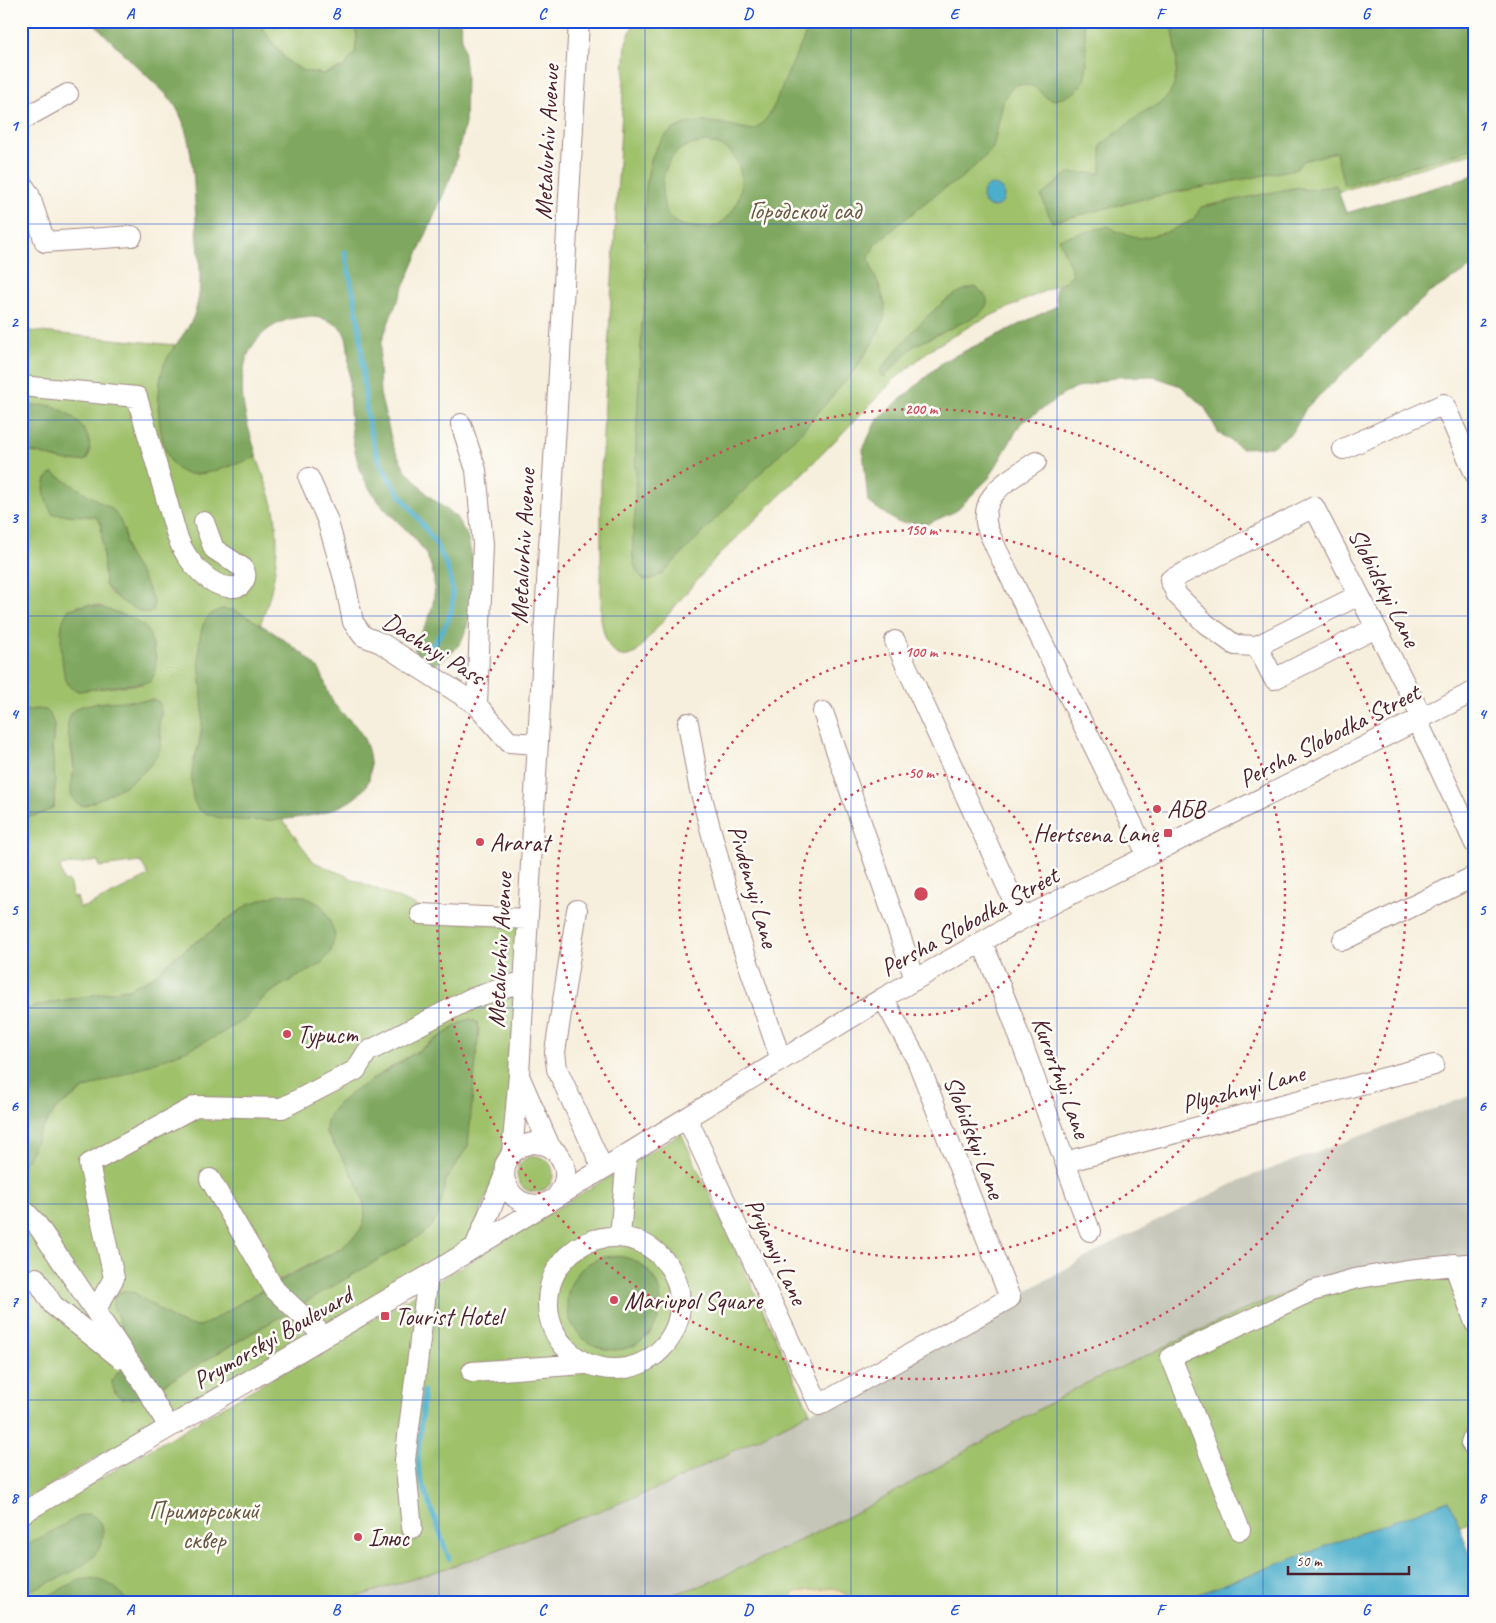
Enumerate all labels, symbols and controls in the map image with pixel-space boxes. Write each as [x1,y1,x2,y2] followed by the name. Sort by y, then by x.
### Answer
[126,4,136,24] text: A
[332,4,342,24] text: B
[538,4,548,24] text: C
[743,4,754,24] text: D
[950,4,961,24] text: E
[1156,4,1167,24] text: F
[1362,4,1372,24] text: G
[527,62,567,220] street label: Metalurhiv Avenue
[10,116,19,136] text: 1
[1478,116,1487,136] text: 1
[749,195,863,227] park label: Городской сад
[10,312,19,332] text: 2
[1478,312,1487,332] text: 2
[905,400,939,419] text: 200 m
[503,466,543,624] street label: Metalurhiv Avenue
[10,508,19,528] text: 3
[1478,508,1487,528] text: 3
[905,521,939,540] text: 150 m
[1341,523,1428,654] street label: Slobidskyi Lane
[377,605,492,694] street label: Dachnyi Pass
[905,643,939,662] text: 100 m
[1234,675,1428,795] street label: Persha Slobodka Street
[10,704,19,724] text: 4
[1478,704,1487,724] text: 4
[908,764,935,783] text: 50 m
[1167,794,1207,826] place label: АБВ
[1151,803,1163,815] marker: АБВ
[1033,818,1160,850] place label: Hertsena Lane
[720,821,786,953] street label: Pivdennyi Lane
[490,827,553,859] place label: Ararat
[1162,827,1174,839] marker: Hertsena Lane
[474,836,486,848] marker: Ararat
[875,858,1066,984] street label: Persha Slobodka Street
[480,870,520,1028] street label: Metalurhiv Avenue
[912,885,930,903] centre of rings
[11,900,20,920] text: 5
[1479,900,1488,920] text: 5
[1024,1012,1098,1144] street label: Kurortnyi Lane
[297,1019,359,1051] place label: Турист
[281,1028,293,1040] marker: Турист
[1178,1057,1310,1121] street label: Plyazhnyi Lane
[936,1071,1013,1205] street label: Slobidskyi Lane
[10,1096,19,1116] text: 6
[1478,1096,1487,1116] text: 6
[738,1193,815,1311] street label: Pryamyi Lane
[187,1277,361,1396] street label: Prymorskyi Boulevard
[624,1285,764,1317] place label: Mariupol Square
[10,1292,19,1312] text: 7
[1478,1292,1487,1312] text: 7
[608,1294,620,1306] marker: Mariupol Square
[395,1301,507,1333] place label: Tourist Hotel
[379,1310,391,1322] marker: Tourist Hotel
[10,1488,19,1508] text: 8
[1478,1488,1487,1508] text: 8
[149,1495,261,1556] park label: Приморський сквер
[368,1522,410,1554] place label: Ілюс
[352,1531,364,1543] marker: Ілюс
[1288,1543,1410,1575] scale bar
[1296,1552,1323,1571] text: 50 m
[126,1600,136,1620] text: A
[332,1600,342,1620] text: B
[538,1600,548,1620] text: C
[743,1600,754,1620] text: D
[950,1600,961,1620] text: E
[1156,1600,1167,1620] text: F
[1362,1600,1372,1620] text: G

